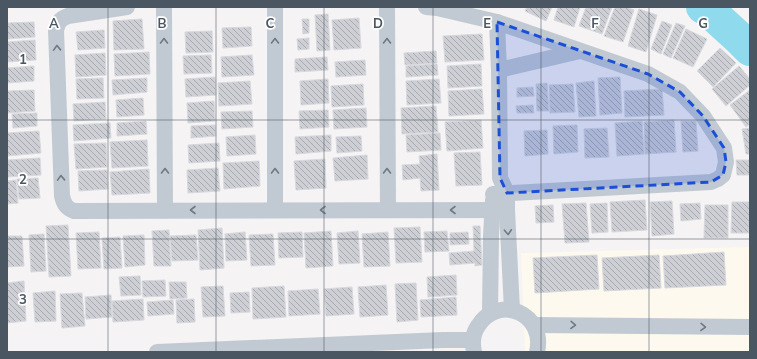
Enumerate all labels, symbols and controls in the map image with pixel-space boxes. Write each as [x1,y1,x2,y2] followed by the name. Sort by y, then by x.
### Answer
[49,15,59,31] text: A
[158,15,167,31] text: B
[266,15,275,31] text: C
[373,15,383,31] text: D
[483,15,491,31] text: E
[591,15,599,31] text: F
[698,15,708,31] text: G
[160,38,168,44] one-way arrow
[271,38,279,44] one-way arrow
[383,38,391,44] one-way arrow
[52,45,61,51] one-way arrow
[19,51,27,67] text: 1
[161,168,169,174] one-way arrow
[271,168,279,174] one-way arrow
[383,168,392,174] one-way arrow
[19,171,27,187] text: 2
[57,175,66,181] one-way arrow
[190,206,196,214] one-way arrow
[320,206,326,214] one-way arrow
[450,206,456,214] one-way arrow
[504,229,513,235] one-way arrow
[19,291,27,307] text: 3
[570,321,576,329] one-way arrow
[700,323,706,331] one-way arrow

